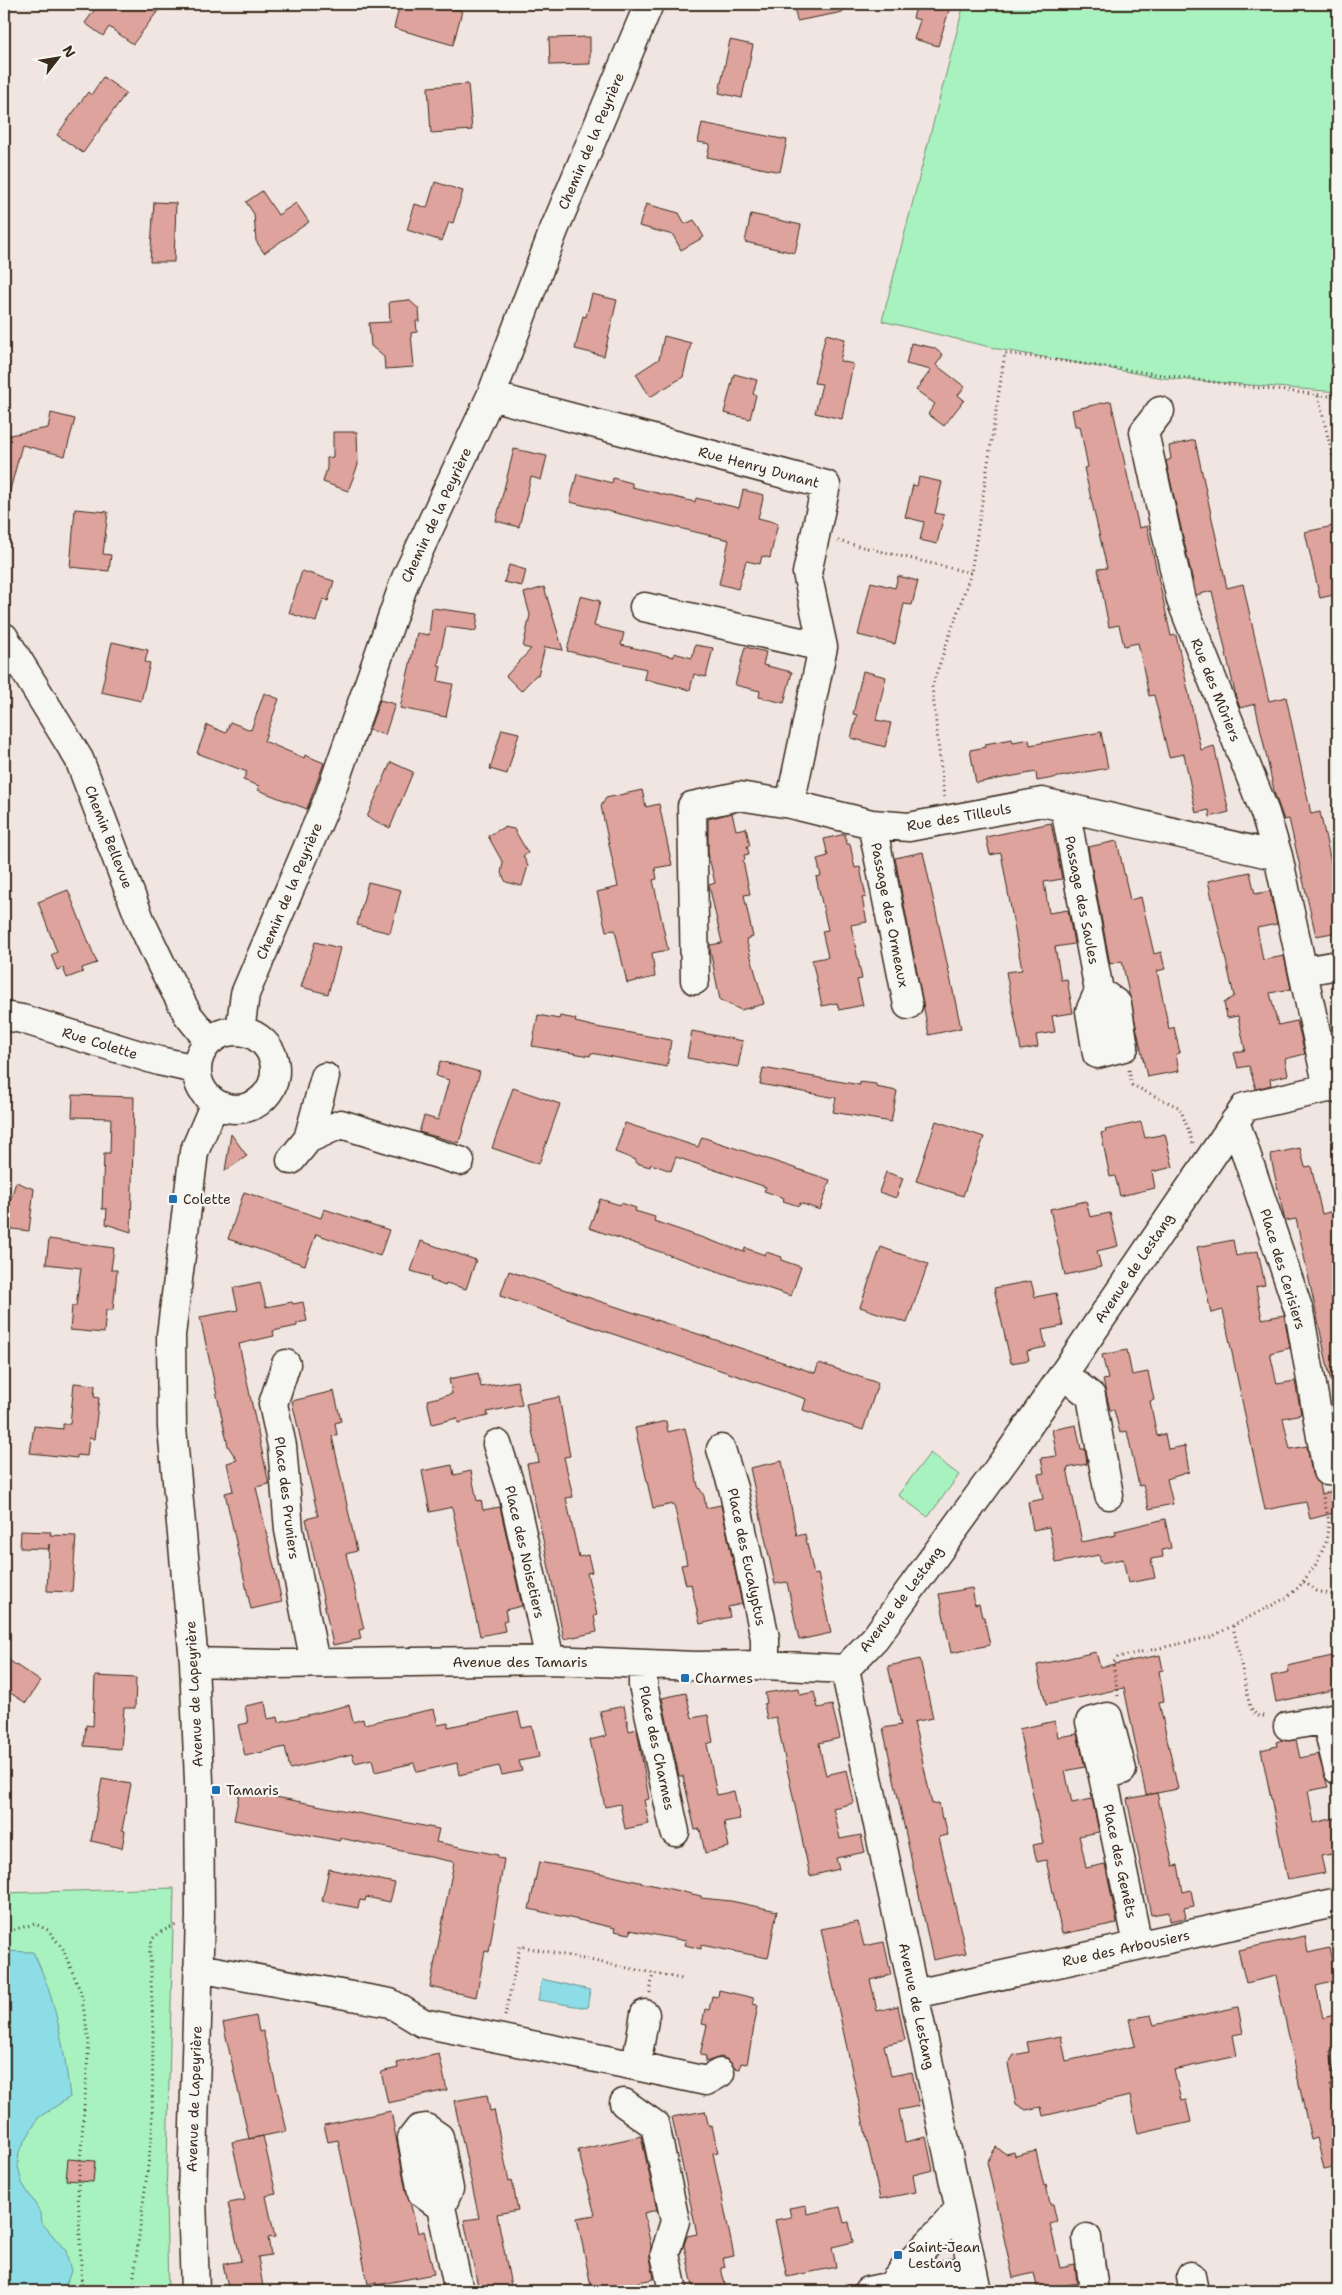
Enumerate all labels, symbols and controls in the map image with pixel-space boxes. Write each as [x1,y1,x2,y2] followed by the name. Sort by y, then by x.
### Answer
[32,32,82,82] north arrow
[59,42,80,61] text: N
[554,70,628,212] street label: Chemin de la Peyrière
[697,442,821,492] street label: Rue Henry Dunant
[397,444,475,586] street label: Chemin de la Peyrière
[1187,636,1245,744] street label: Rue des Mûriers
[81,783,137,891] street label: Chemin Bellevue
[905,799,1013,835] street label: Rue des Tilleuls
[252,820,326,962] street label: Chemin de la Peyrière
[1061,834,1103,966] street label: Passage des Saules
[867,841,913,989] street label: Passage des Ormeaux
[60,1023,140,1063] street label: Rue Colette
[183,1190,231,1208] place label: Colette
[167,1193,179,1205] marker: Colette
[1256,1206,1310,1332] street label: Place des Cerisiers
[1091,1210,1177,1326] street label: Avenue de Lestang
[271,1436,303,1560] street label: Place des Pruniers
[501,1484,549,1620] street label: Place des Noisetiers
[724,1486,770,1628] street label: Place des Eucalyptus
[855,1542,947,1656] street label: Avenue de Lestang
[181,1620,207,1768] street label: Avenue de Lapeyrière
[452,1653,588,1671] street label: Avenue des Tamaris
[695,1669,753,1687] place label: Charmes
[679,1672,691,1684] marker: Charmes
[635,1684,679,1812] street label: Place des Charmes
[226,1781,279,1799] place label: Tamaris
[210,1784,222,1796] marker: Tamaris
[1099,1802,1141,1920] street label: Place des Genêts
[1061,1926,1192,1970] street label: Rue des Arbousiers
[895,1941,939,2071] street label: Avenue de Lestang
[182,2025,206,2173] street label: Avenue de Lapeyrière
[908,2238,981,2272] place label: Saint-Jean Lestang
[892,2249,904,2261] marker: Saint-Jean Lestang

